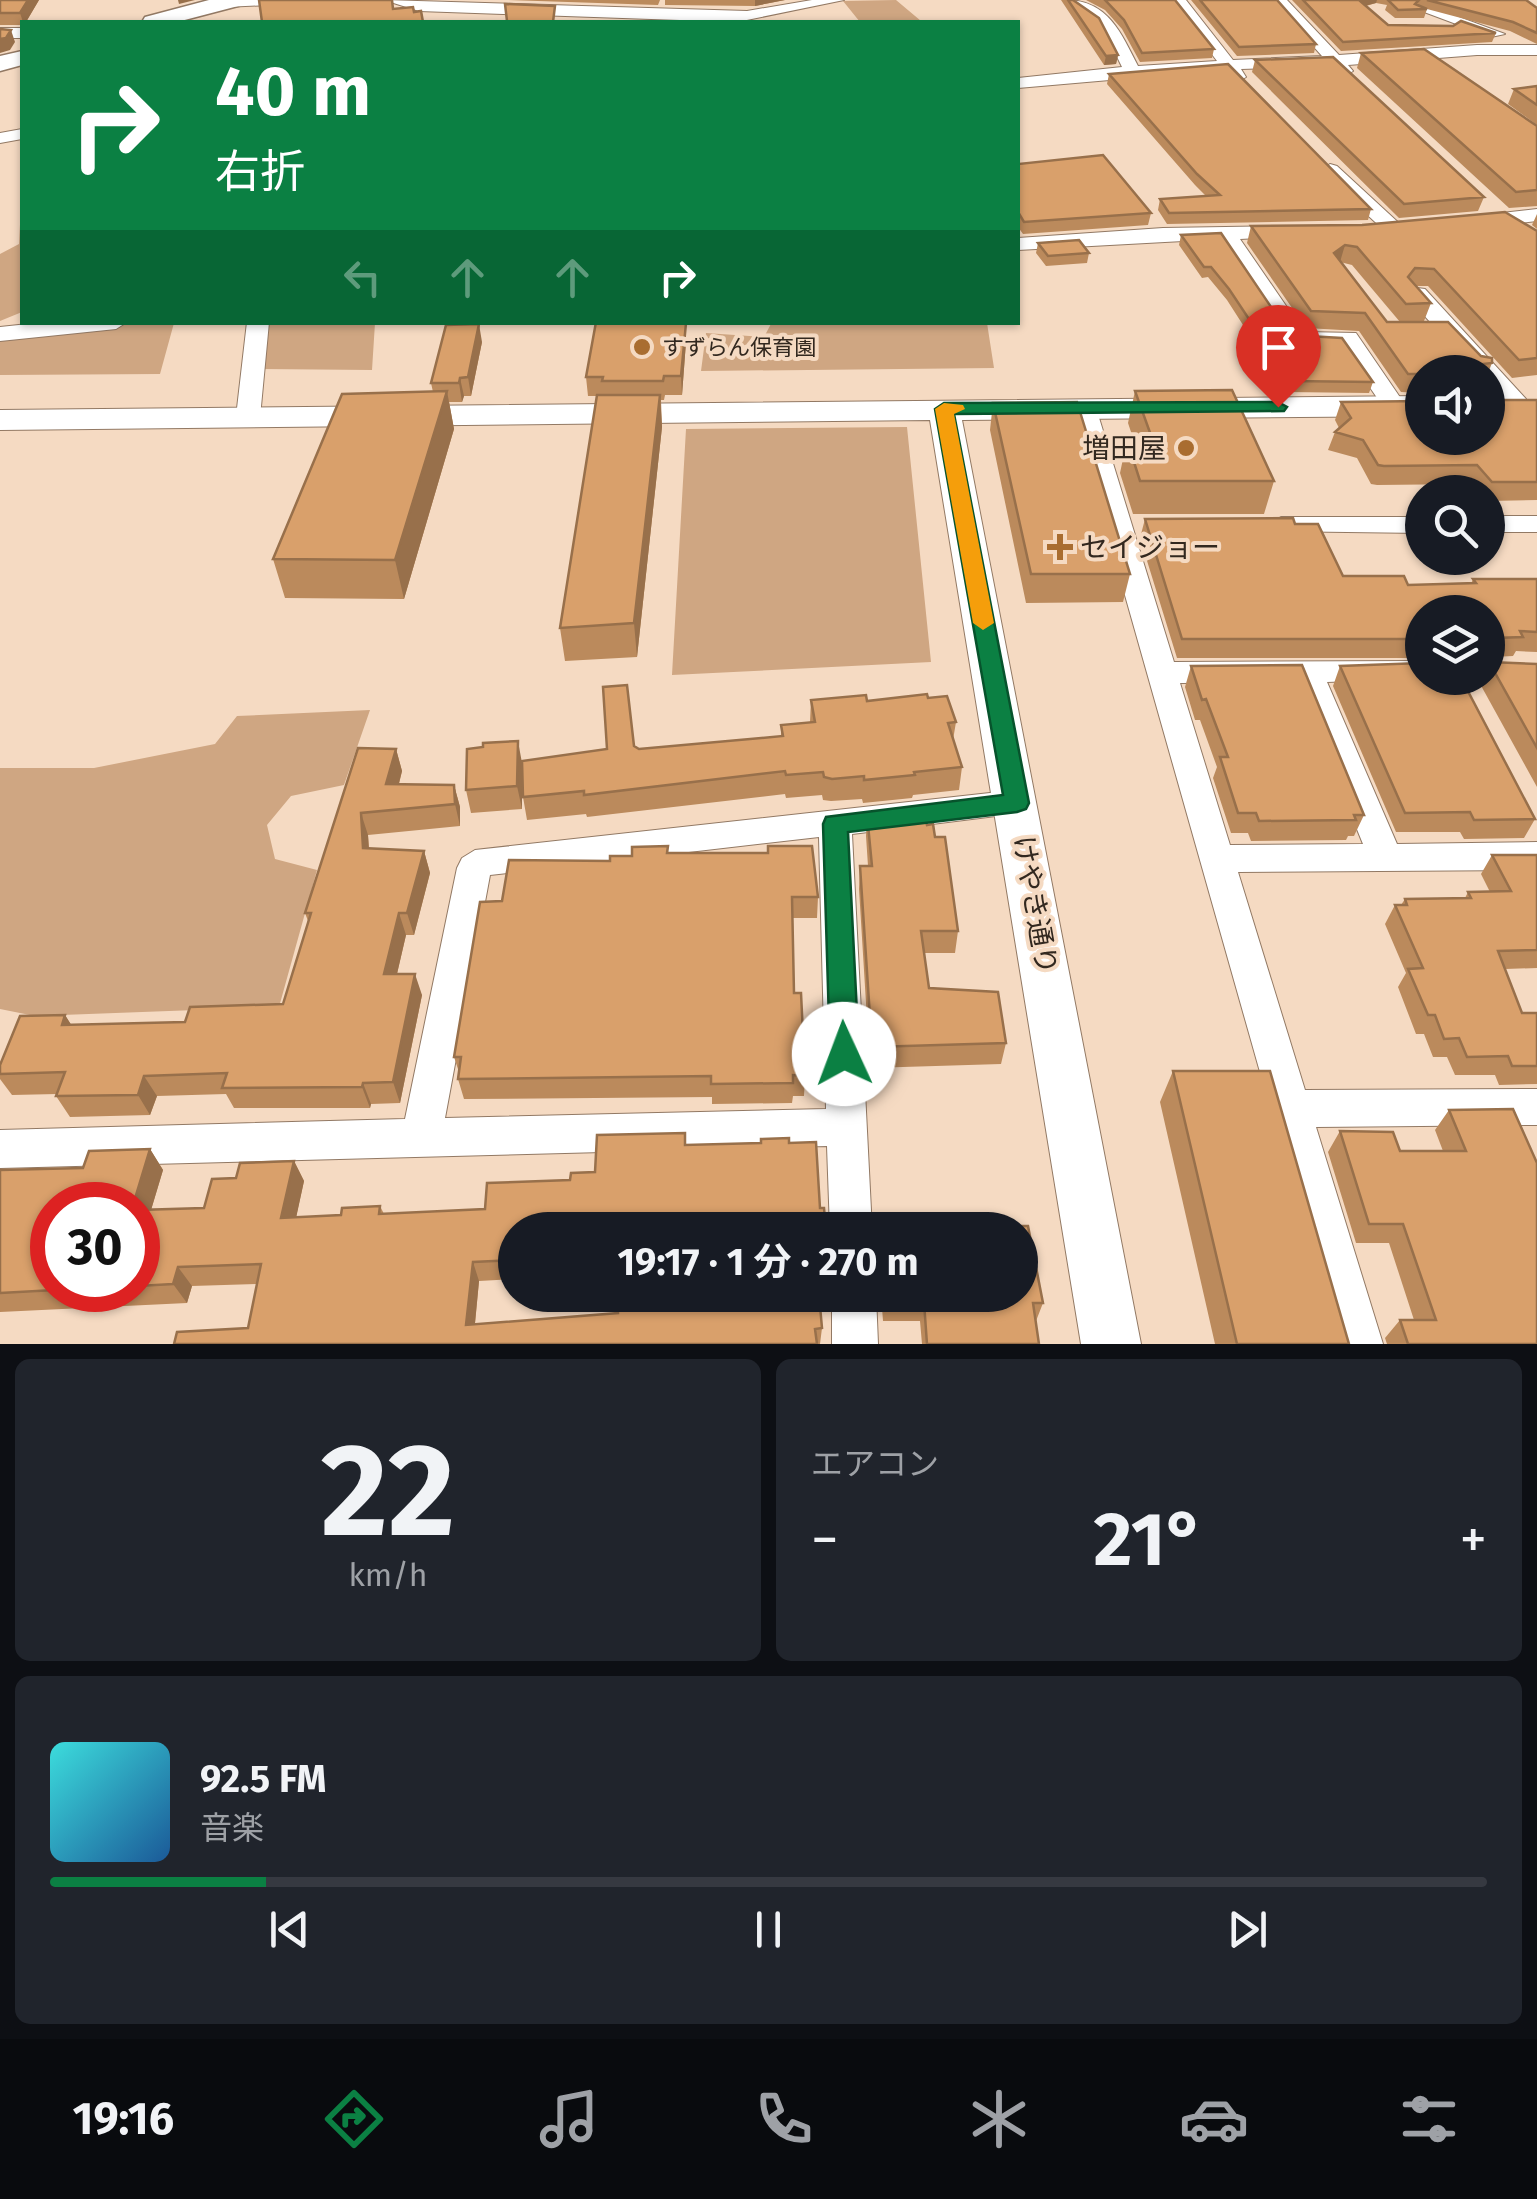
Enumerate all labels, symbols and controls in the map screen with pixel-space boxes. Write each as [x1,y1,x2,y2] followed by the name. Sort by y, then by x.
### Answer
[215,50,371,134] text: 40 m
[50,60,180,190] icon: right
[215,145,305,199] text: 右折
[335,250,390,305] icon: left
[440,250,495,305] icon: ahead
[545,250,600,305] icon: ahead
[650,250,705,305] icon: right
[1236,305,1321,408] pin
[1251,320,1306,375] icon: arrive
[662,334,816,361] place label: すずらん保育園
[631,336,653,358] marker: すずらん保育園
[1405,355,1505,695] map controls
[1405,355,1505,455] button: sound
[1082,432,1166,465] place label: 増田屋
[1175,437,1197,459] marker: 増田屋
[1405,475,1505,575] button: search
[1080,531,1220,564] place label: セイジョー
[1049,536,1071,558] marker: セイジョー
[1405,595,1505,695] button: layers
[1007,833,1063,977] street label: けやき通り
[792,1002,896,1106] position arrow
[30,1182,160,1312] speed limit sign: 30
[617,1239,919,1285] text: 19:17 · 1 分 · 270 m
[321,1413,455,1569] text: 22
[811,1445,939,1483] text: エアコン
[1094,1495,1205,1585] text: 21°
[811,1507,839,1573] text: −
[1460,1507,1487,1573] text: +
[348,1556,428,1594] text: km/h
[200,1756,326,1802] text: 92.5 FM
[200,1809,264,1847] text: 音楽
[262,1902,317,1957] icon: previous
[741,1902,796,1957] icon: pause
[1220,1902,1275,1957] icon: next
[319,2084,389,2154] icon: directions
[534,2084,604,2154] icon: music
[749,2084,819,2154] icon: phone
[964,2084,1034,2154] icon: climate
[1179,2084,1249,2154] icon: car
[1394,2084,1464,2154] icon: filters
[73,2092,174,2146] text: 19:16

